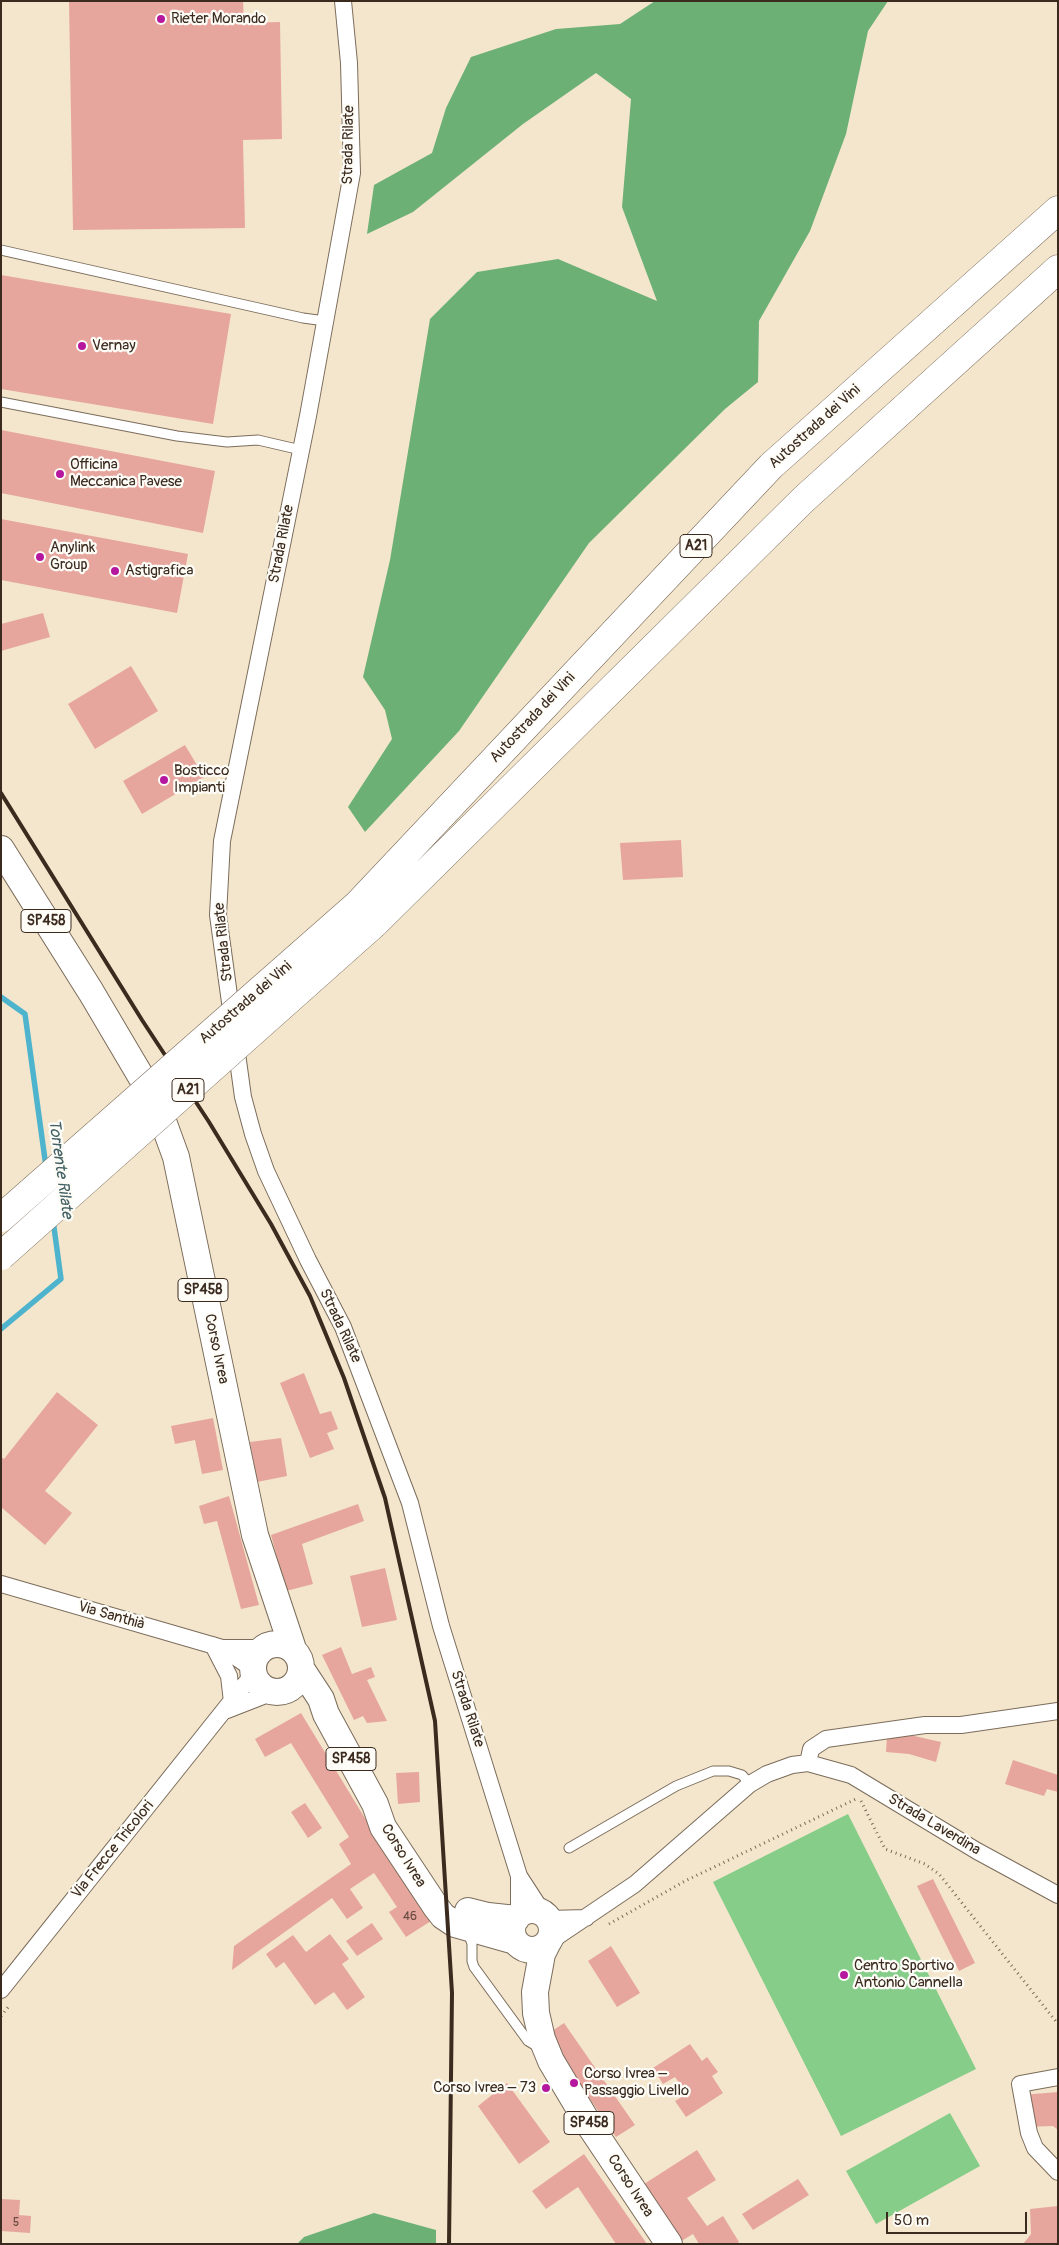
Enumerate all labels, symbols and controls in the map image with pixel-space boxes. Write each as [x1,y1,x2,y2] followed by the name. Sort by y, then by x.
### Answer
[171,10,266,28] place label: Rieter Morando
[155,13,167,25] marker: Rieter Morando
[339,105,359,185] street label: Strada Rilate
[92,337,136,355] place label: Vernay
[76,340,88,352] marker: Vernay
[766,381,864,473] street label: Autostrada dei Vini
[70,456,182,491] place label: Officina Meccanica Pavese
[54,468,66,480] marker: Officina Meccanica Pavese
[266,503,298,585] street label: Strada Rilate
[680,534,712,558] road number: A21
[50,539,95,574] place label: Anylink Group
[34,551,46,563] marker: Anylink Group
[125,562,193,580] place label: Astigrafica
[109,565,121,577] marker: Astigrafica
[487,669,579,767] street label: Autostrada dei Vini
[174,762,229,797] place label: Bosticco Impianti
[158,774,170,786] marker: Bosticco Impianti
[211,901,237,983] street label: Strada Rilate
[21,909,71,932] road number: SP458
[196,958,296,1048] street label: Autostrada dei Vini
[172,1078,204,1102] road number: A21
[44,1118,76,1220] water label: Torrente Rilate
[178,1278,228,1302] road number: SP458
[315,1286,365,1366] street label: Strada Rilate
[200,1312,232,1386] street label: Corso Ivrea
[76,1598,146,1634] street label: Via Santhià
[446,1668,488,1750] street label: Strada Rilate
[326,1748,376,1770] road number: SP458
[885,1790,983,1860] street label: Strada Laverdina
[68,1798,158,1902] street label: Via Frecce Tricolori
[377,1821,429,1891] street label: Corso Ivrea
[403,1910,417,1924] house number: 46
[854,1957,963,1992] place label: Centro Sportivo Antonio Cannella
[838,1969,850,1981] marker: Centro Sportivo Antonio Cannella
[584,2065,689,2100] place label: Corso Ivrea – Passaggio Livello
[568,2077,580,2089] marker: Corso Ivrea – Passaggio Livello
[433,2079,536,2097] place label: Corso Ivrea – 73
[540,2082,552,2094] marker: Corso Ivrea – 73
[564,2112,614,2134] road number: SP458
[603,2151,657,2221] street label: Corso Ivrea
[889,2202,1030,2234] scale bar
[894,2211,929,2230] text: 50 m
[13,2216,19,2230] house number: 5

